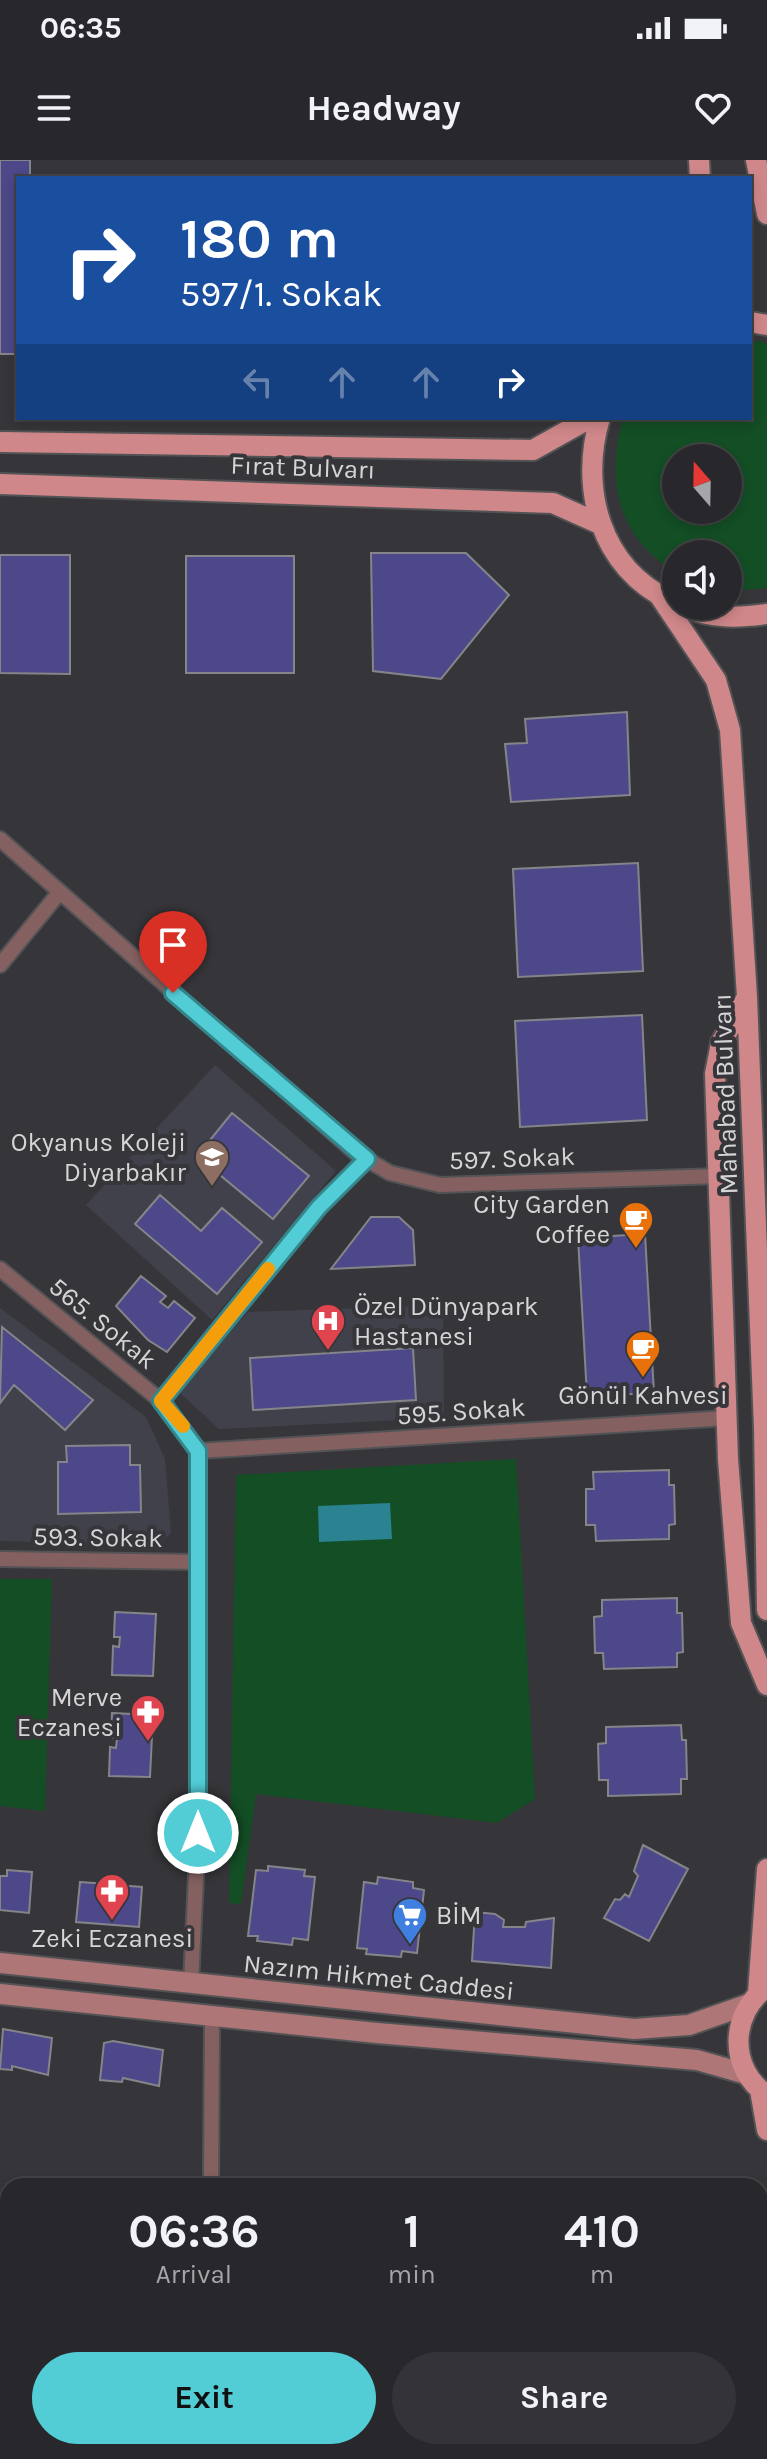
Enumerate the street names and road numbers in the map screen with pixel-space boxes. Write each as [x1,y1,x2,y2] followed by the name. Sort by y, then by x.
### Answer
[230,449,376,486] street label: Fırat Bulvarı
[706,993,745,1195] street label: Mahabad Bulvarı
[448,1141,576,1176] street label: 597. Sokak
[43,1271,162,1376] street label: 565. Sokak
[396,1392,526,1431] street label: 595. Sokak
[33,1521,163,1554] street label: 593. Sokak
[242,1948,516,2007] street label: Nazım Hikmet Caddesi

